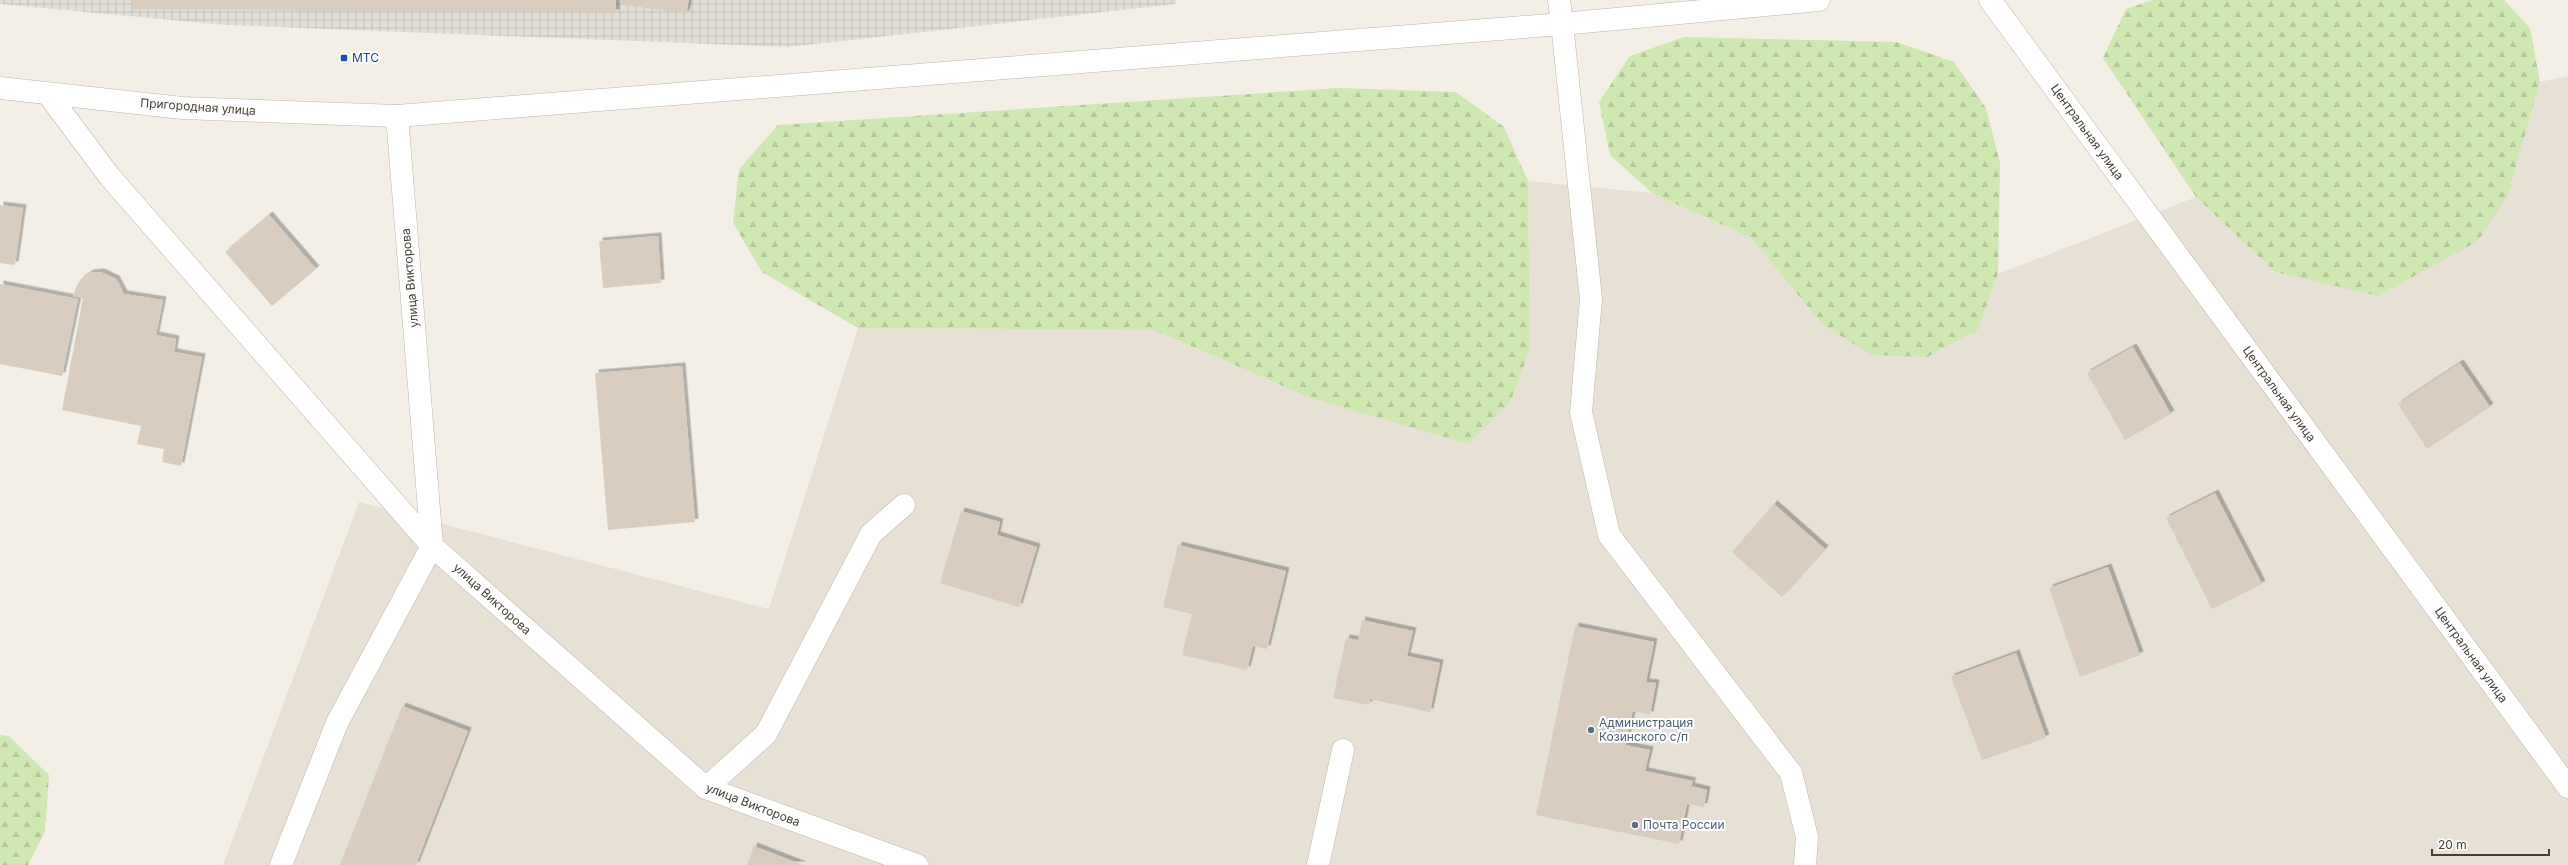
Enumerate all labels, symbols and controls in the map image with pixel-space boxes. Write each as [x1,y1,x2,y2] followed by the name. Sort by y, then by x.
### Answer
[352,50,379,65] place label: МТС
[339,53,349,63] marker: МТС
[2048,81,2127,182] street label: Центральная улица
[140,95,256,118] street label: Пригородная улица
[398,228,421,328] street label: улица Викторова
[2240,343,2319,444] street label: Центральная улица
[450,560,534,638] street label: улица Викторова
[2432,604,2511,705] street label: Центральная улица
[1599,715,1693,744] place label: Администрация Козинского с/п
[1586,725,1596,735] marker: Администрация Козинского с/п
[704,780,802,829] street label: улица Викторова
[1643,817,1725,832] place label: Почта России
[1630,820,1640,830] marker: Почта России
[2432,831,2549,857] scale bar
[2438,837,2467,852] text: 20 m

